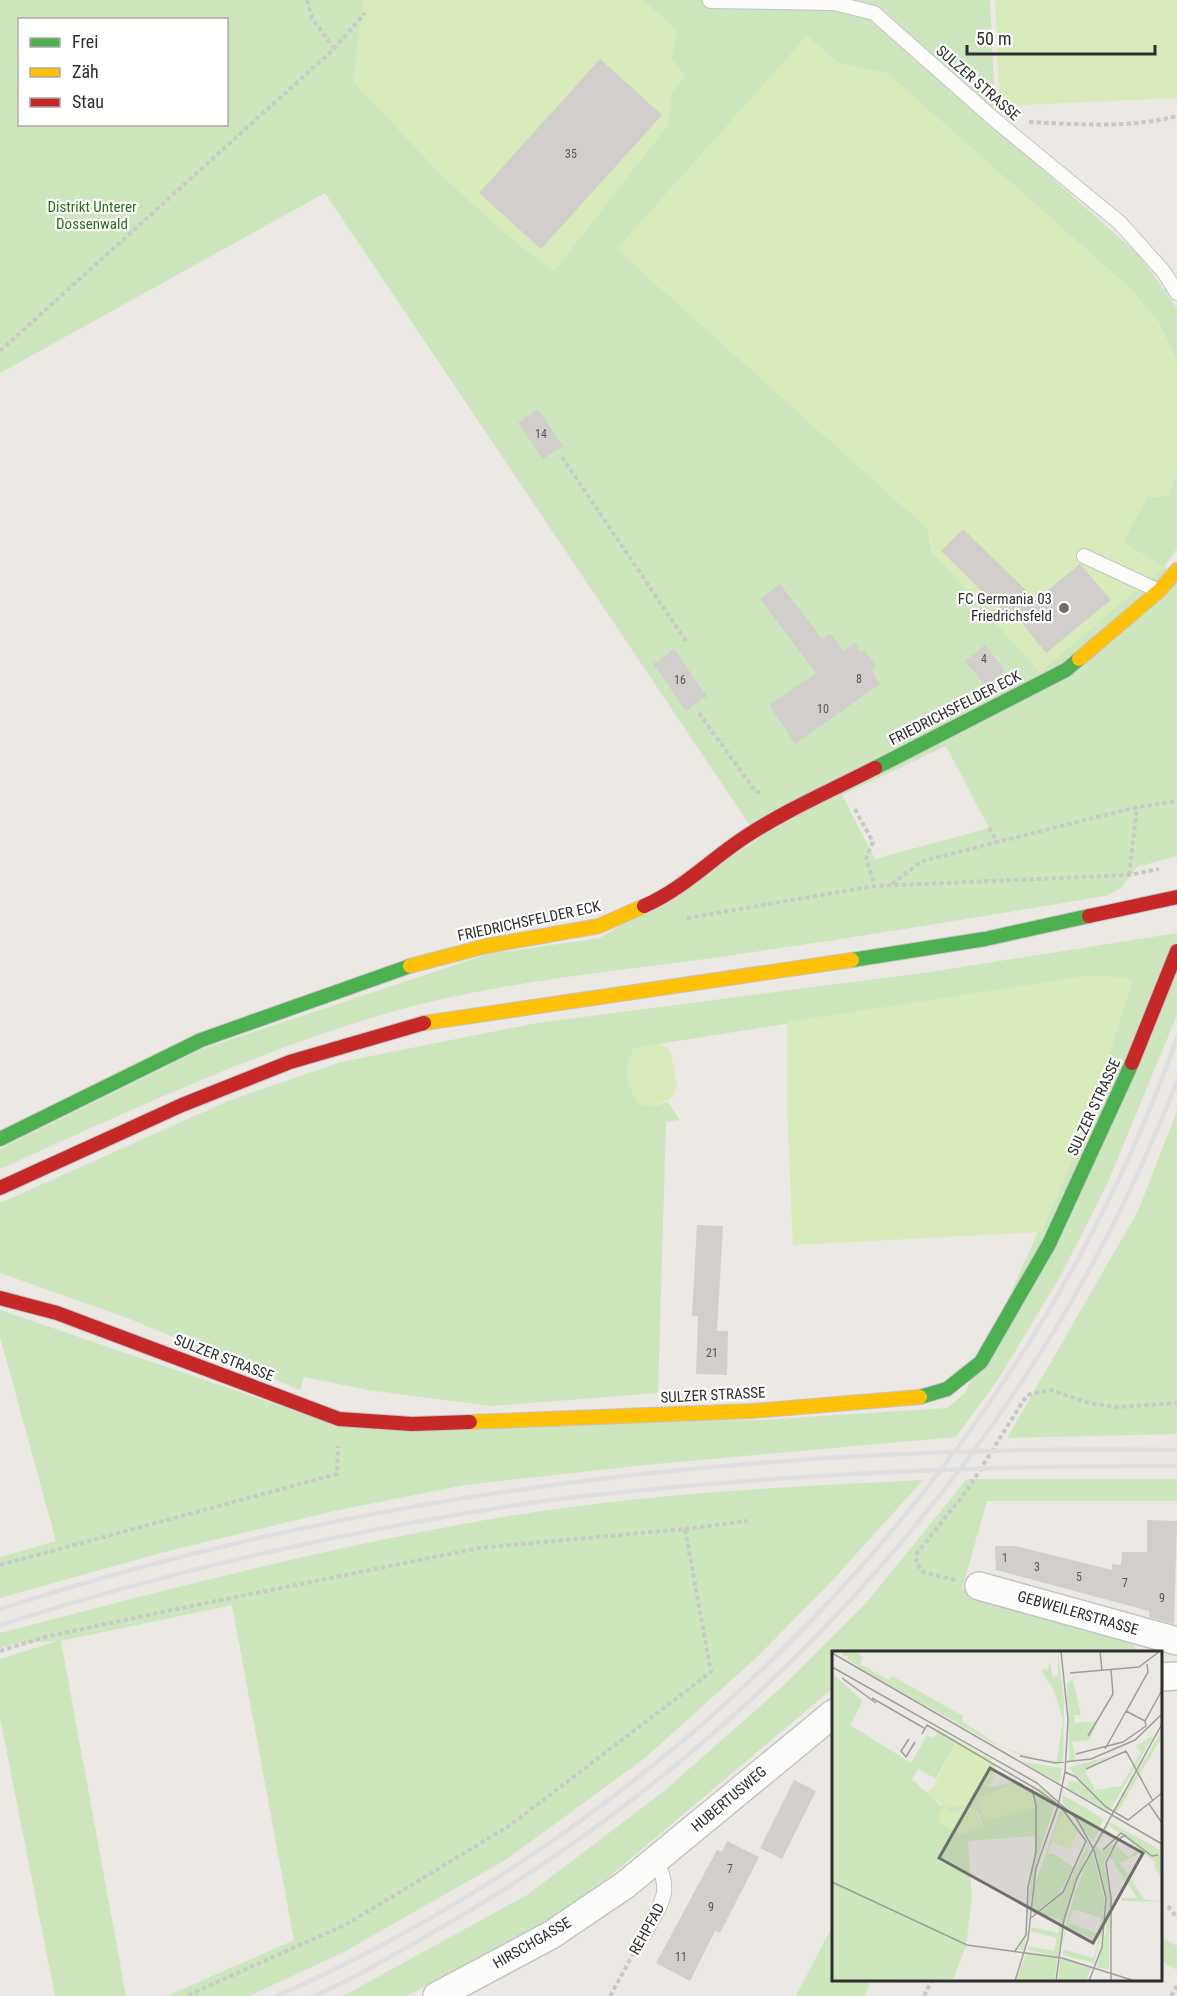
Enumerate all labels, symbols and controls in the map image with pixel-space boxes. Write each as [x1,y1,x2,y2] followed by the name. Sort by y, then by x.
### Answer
[18,18,228,126] legend
[967,18,1154,56] scale bar
[976,28,1011,49] text: 50 m
[72,31,98,52] text: Frei
[932,42,1024,124] street label: SULZER STRASSE
[72,61,99,82] text: Zäh
[72,91,104,112] text: Stau
[565,147,577,161] house number: 35
[47,198,137,233] park label: Distrikt Unterer Dossenwald
[535,427,547,441] house number: 14
[958,590,1052,625] place label: FC Germania 03 Friedrichsfeld
[1057,601,1071,615] marker: FC Germania 03 Friedrichsfeld
[981,652,987,666] house number: 4
[886,667,1025,749] street label: FRIEDRICHSFELDER ECK
[856,672,862,686] house number: 8
[674,673,686,687] house number: 16
[817,702,829,716] house number: 10
[456,897,603,945] street label: FRIEDRICHSFELDER ECK
[1064,1056,1124,1158] street label: SULZER STRASSE
[172,1331,276,1385] street label: SULZER STRASSE
[706,1346,718,1360] house number: 21
[660,1383,766,1407] street label: SULZER STRASSE
[1002,1551,1008,1565] house number: 1
[1034,1560,1040,1574] house number: 3
[1076,1570,1082,1584] house number: 5
[1122,1576,1128,1590] house number: 7
[1015,1587,1141,1639] street label: GEBWEILERSTRASSE
[1159,1591,1165,1605] house number: 9
[832,1651,1162,1981] inset map
[688,1762,770,1836] street label: HUBERTUSWEG
[727,1862,733,1876] house number: 7
[626,1900,668,1958] street label: REHPFAD
[708,1900,714,1914] house number: 9
[490,1913,574,1973] street label: HIRSCHGASSE
[675,1950,687,1964] house number: 11

